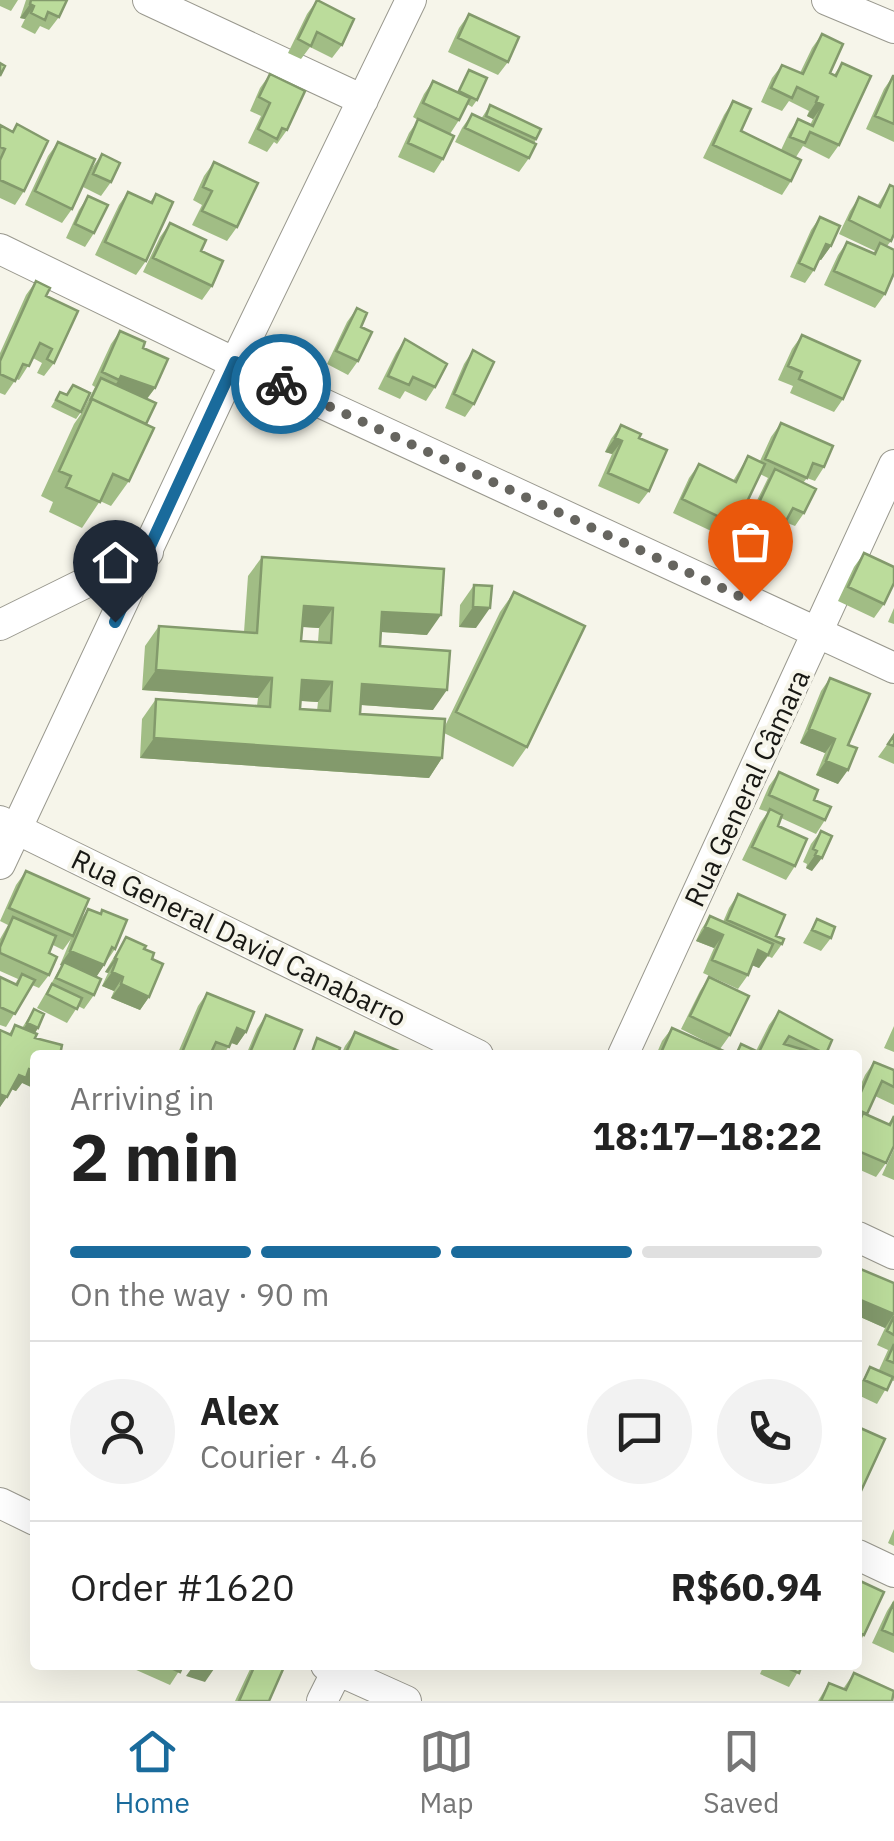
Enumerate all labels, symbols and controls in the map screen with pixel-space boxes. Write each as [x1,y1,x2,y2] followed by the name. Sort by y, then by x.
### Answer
[231,334,331,434] courier
[254,357,309,412] icon: bike
[708,499,793,602] pin
[723,514,778,569] icon: bag
[73,520,158,623] pin
[88,535,143,590] icon: home
[675,663,818,912] street label: Rua General Câmara
[66,840,413,1035] street label: Rua General David Canabarro
[70,1077,215,1119] text: Arriving in
[592,1111,822,1160] text: 18:17–18:22
[70,1114,240,1199] text: 2 min
[70,1273,330,1315] text: On the way · 90 m
[70,1379,175,1484] button: person
[587,1379,692,1484] button: chat
[717,1379,822,1484] button: phone
[200,1386,280,1435] text: Alex
[200,1435,378,1477] text: Courier · 4.6
[70,1562,295,1611] text: Order #1620
[671,1562,822,1611] text: R$60.94
[115,1724,190,1821] tab: Home
[419,1724,474,1821] tab: Map
[703,1724,779,1821] tab: Saved

